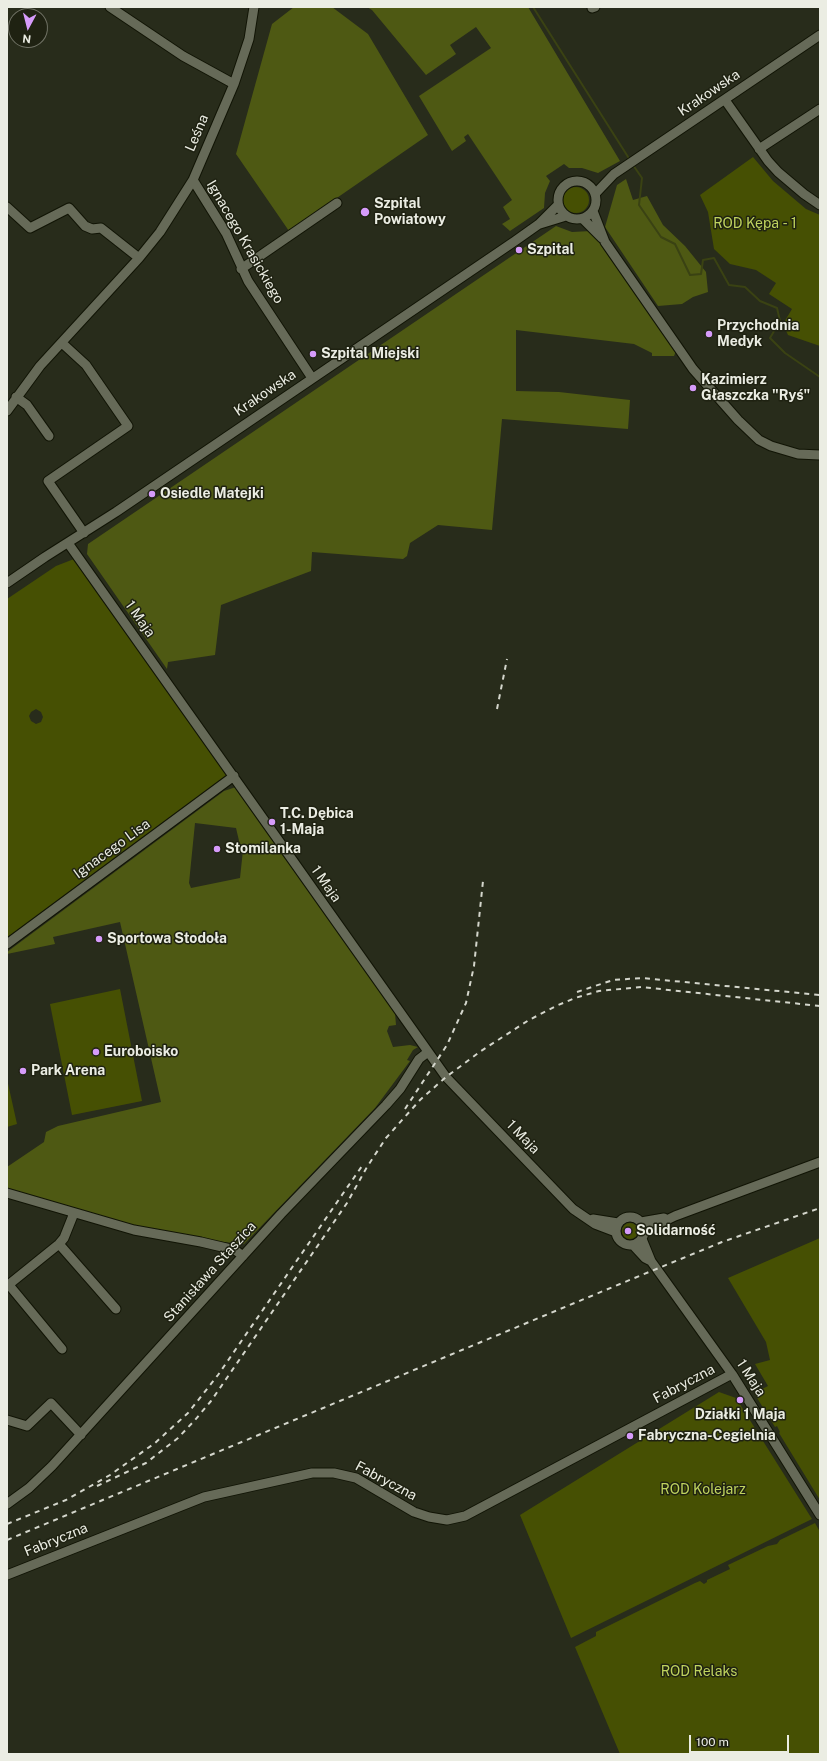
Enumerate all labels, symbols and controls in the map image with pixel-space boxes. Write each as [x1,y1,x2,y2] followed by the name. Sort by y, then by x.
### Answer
[8,8,48,48] north arrow
[22,32,32,45] text: N
[675,66,743,120] street label: Krakowska
[182,112,212,154] street label: Leśna
[203,177,287,307] street label: Ignacego Krasickiego
[374,196,446,228] place label: Szpital Powiatowy
[359,206,371,218] marker: Szpital Powiatowy
[713,216,797,232] park label: ROD Kępa - 1
[527,242,574,258] place label: Szpital
[514,245,524,255] marker: Szpital
[717,318,799,350] place label: Przychodnia Medyk
[704,329,714,339] marker: Przychodnia Medyk
[321,346,419,362] place label: Szpital Miejski
[308,349,318,359] marker: Szpital Miejski
[231,366,299,420] street label: Krakowska
[701,372,810,404] place label: Kazimierz Głaszczka "Ryś"
[688,383,698,393] marker: Kazimierz Głaszczka "Ryś"
[160,486,264,502] place label: Osiedle Matejki
[147,489,157,499] marker: Osiedle Matejki
[121,598,159,640] street label: 1 Maja
[280,806,354,838] place label: T.C. Dębica 1-Maja
[71,816,153,882] street label: Ignacego Lisa
[267,817,277,827] marker: T.C. Dębica 1-Maja
[225,841,301,857] place label: Stomilanka
[212,844,222,854] marker: Stomilanka
[307,863,345,905] street label: 1 Maja
[107,931,227,947] place label: Sportowa Stodoła
[94,934,104,944] marker: Sportowa Stodoła
[104,1044,178,1060] place label: Euroboisko
[91,1047,101,1057] marker: Euroboisko
[31,1063,105,1079] place label: Park Arena
[18,1066,28,1076] marker: Park Arena
[503,1117,543,1157] street label: 1 Maja
[160,1218,260,1326] street label: Stanisława Staszica
[636,1223,716,1239] place label: Solidarność
[623,1226,633,1236] marker: Solidarność
[733,1356,769,1400] street label: 1 Maja
[650,1361,718,1407] street label: Fabryczna
[735,1395,745,1405] marker: Działki 1 Maja
[695,1407,785,1423] place label: Działki 1 Maja
[638,1428,776,1444] place label: Fabryczna-Cegielnia
[625,1431,635,1441] marker: Fabryczna-Cegielnia
[352,1458,420,1504] street label: Fabryczna
[660,1482,746,1498] park label: ROD Kolejarz
[22,1520,90,1560] street label: Fabryczna
[661,1664,737,1680] park label: ROD Relaks
[691,1727,791,1753] scale bar
[696,1735,729,1749] text: 100 m

